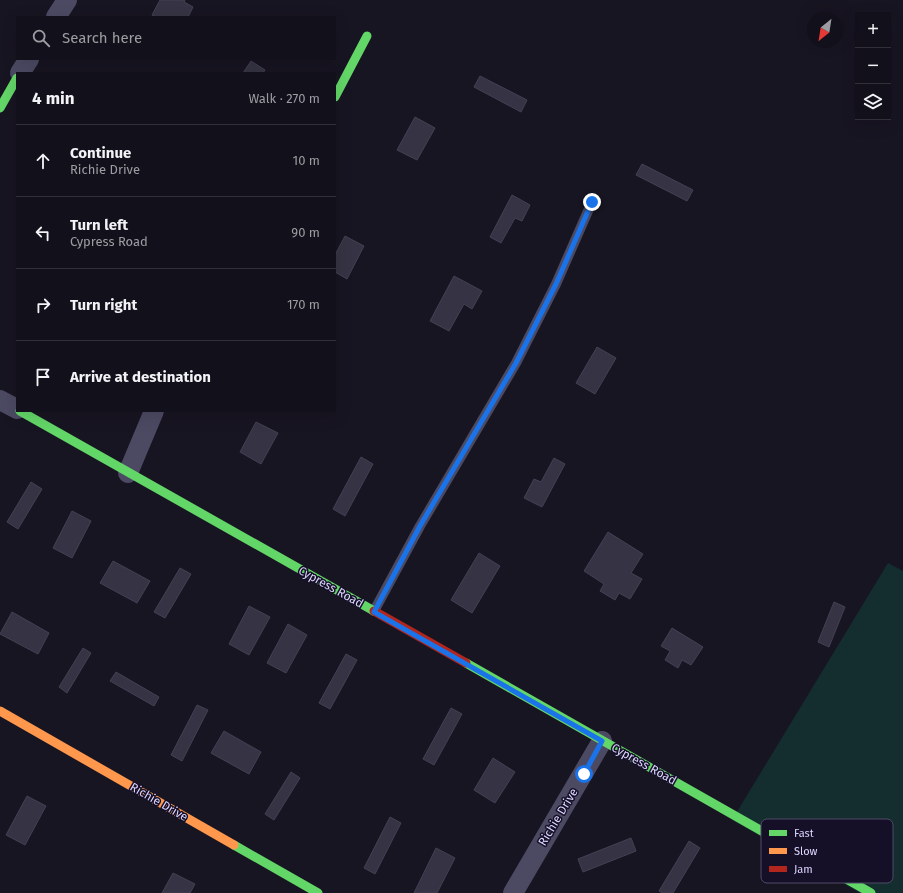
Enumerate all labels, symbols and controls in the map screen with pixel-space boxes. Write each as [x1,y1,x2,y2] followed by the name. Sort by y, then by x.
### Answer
[807,12,843,48] north arrow
[855,12,891,120] map controls
[855,12,891,48] button: +
[16,16,336,60] search box
[30,27,52,49] icon: search
[62,29,142,47] text: Search here
[855,48,891,84] button: −
[855,84,891,120] button: layers
[32,88,75,109] text: 4 min
[248,91,320,106] text: Walk · 270 m
[70,144,131,162] text: Continue
[32,150,54,172] icon: ahead
[293,153,320,168] text: 10 m
[70,162,140,177] text: Richie Drive
[583,193,601,211] route end
[70,216,128,234] text: Turn left
[32,222,54,244] icon: left
[291,225,320,240] text: 90 m
[70,234,148,249] text: Cypress Road
[32,294,54,316] icon: right
[70,296,137,314] text: Turn right
[287,297,320,312] text: 170 m
[32,366,54,388] icon: arrive
[70,368,211,386] text: Arrive at destination
[296,563,366,611] street label: Cypress Road
[609,740,679,788] street label: Cypress Road
[575,765,593,783] route start
[127,780,191,824] street label: Richie Drive
[535,786,581,848] street label: Richie Drive
[761,819,893,883] legend
[794,827,814,840] text: Fast
[794,845,818,858] text: Slow
[794,863,813,876] text: Jam

